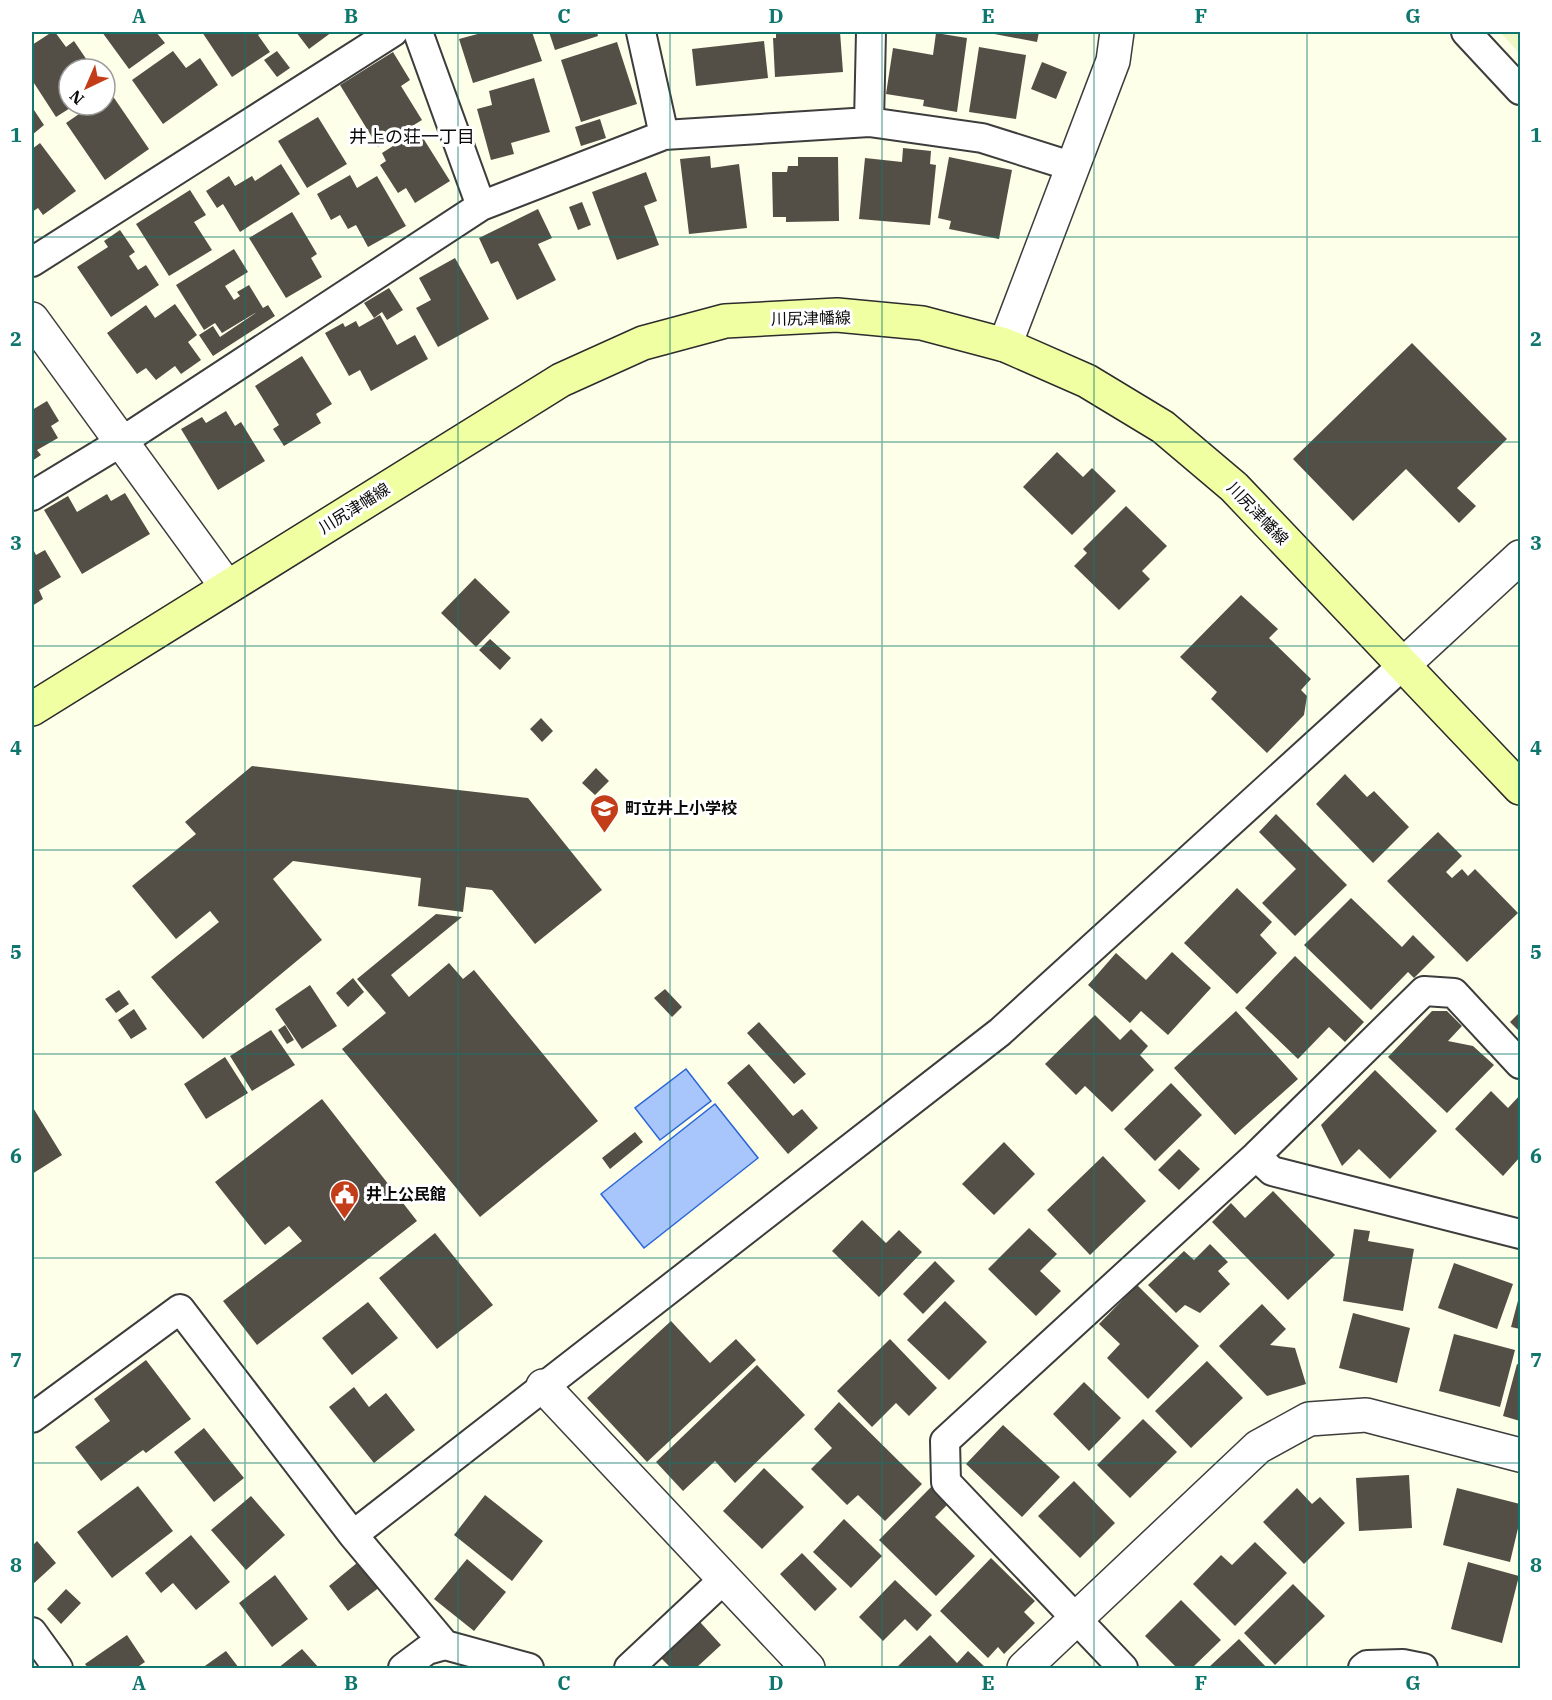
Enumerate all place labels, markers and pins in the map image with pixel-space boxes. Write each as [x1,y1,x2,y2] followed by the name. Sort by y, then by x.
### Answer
[588,792,620,834] school or university icon: 町立井上小学校
[625,798,737,818] place label: 町立井上小学校
[329,1178,361,1220] public building icon: 井上公民館
[366,1184,446,1204] place label: 井上公民館

